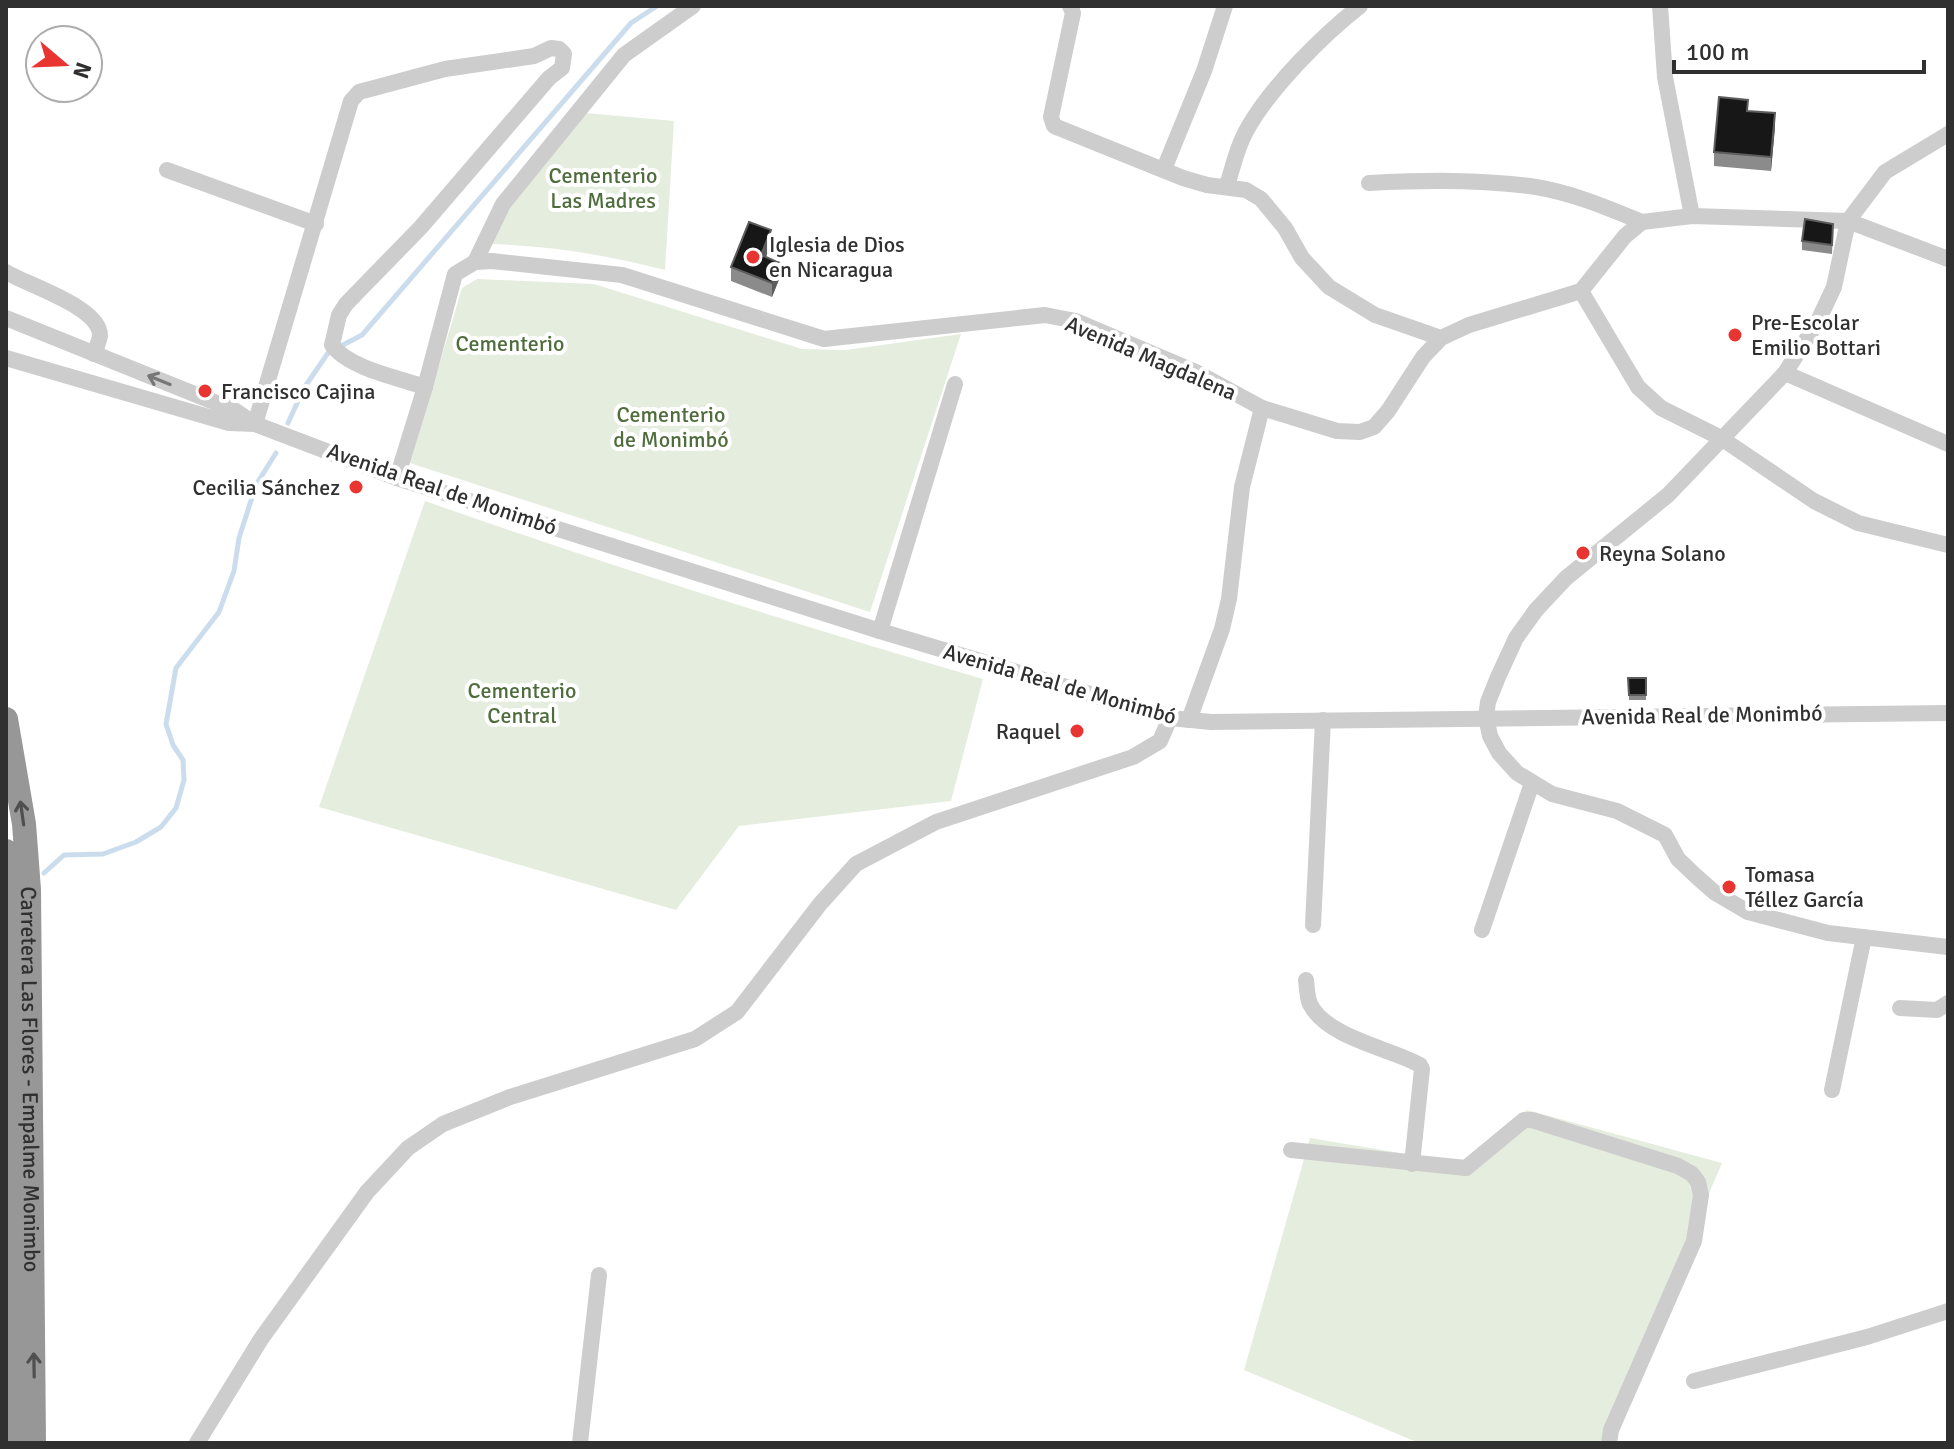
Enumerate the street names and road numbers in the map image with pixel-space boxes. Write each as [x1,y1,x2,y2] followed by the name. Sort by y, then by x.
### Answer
[1061,310,1241,406] street label: Avenida Magdalena
[324,437,560,541] street label: Avenida Real de Monimbó
[940,638,1180,730] street label: Avenida Real de Monimbó
[1581,699,1823,731] street label: Avenida Real de Monimbó
[15,886,46,1272] street label: Carretera Las Flores - Empalme Monimbo

